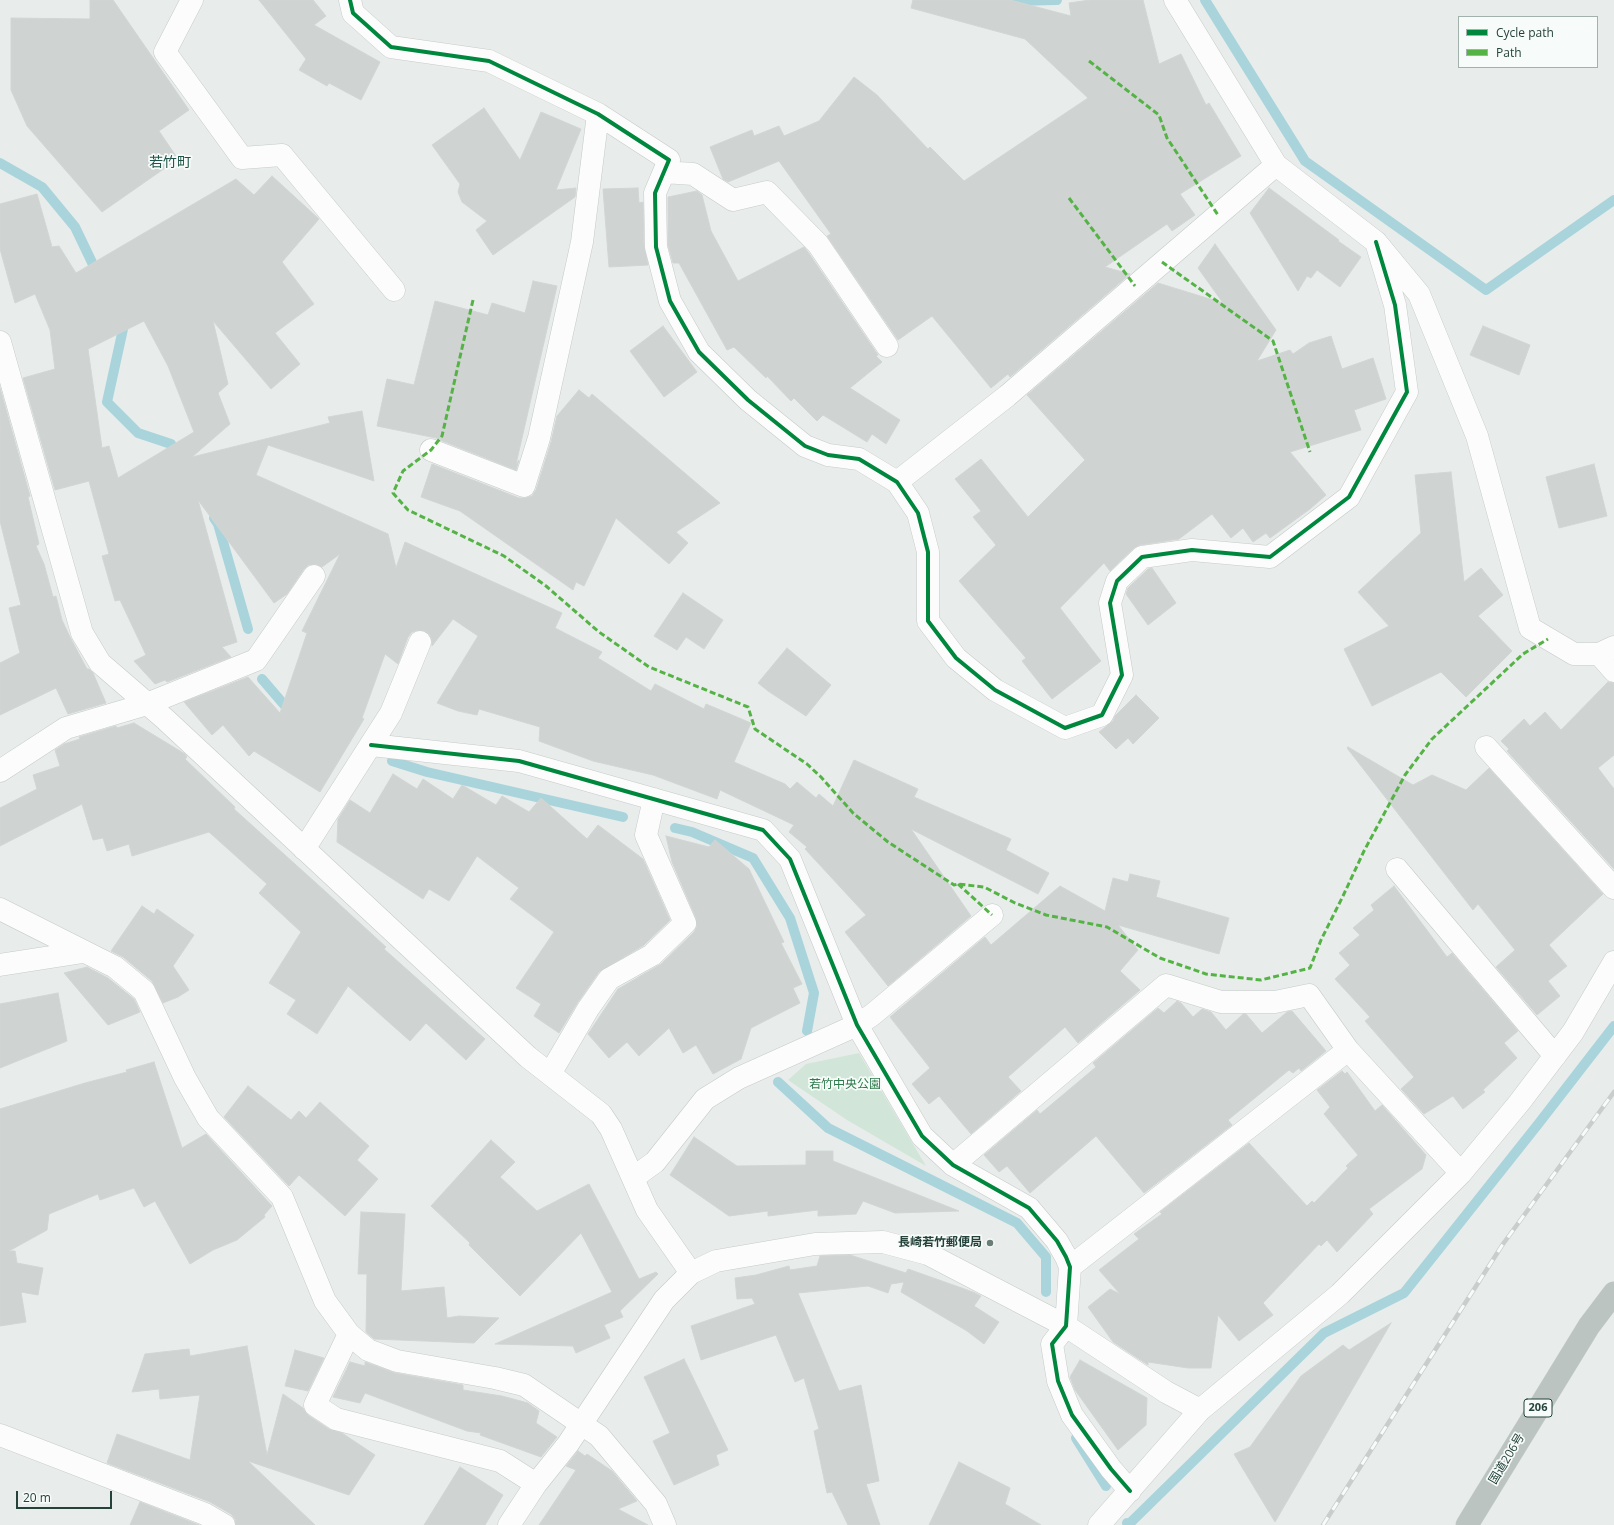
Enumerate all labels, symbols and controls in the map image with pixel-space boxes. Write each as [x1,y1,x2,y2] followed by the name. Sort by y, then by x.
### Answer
[1458,16,1598,68] legend
[1496,24,1554,41] text: Cycle path
[1496,44,1522,61] text: Path
[149,155,191,171] district label: 若竹町
[809,1078,881,1092] park label: 若竹中央公園
[898,1236,982,1250] place label: 長崎若竹郵便局
[985,1238,995,1248] marker: 長崎若竹郵便局
[1524,1399,1552,1417] road number: 206
[1486,1431,1528,1487] street label: 国道206号
[18,1483,114,1509] scale bar
[23,1489,51,1506] text: 20 m

